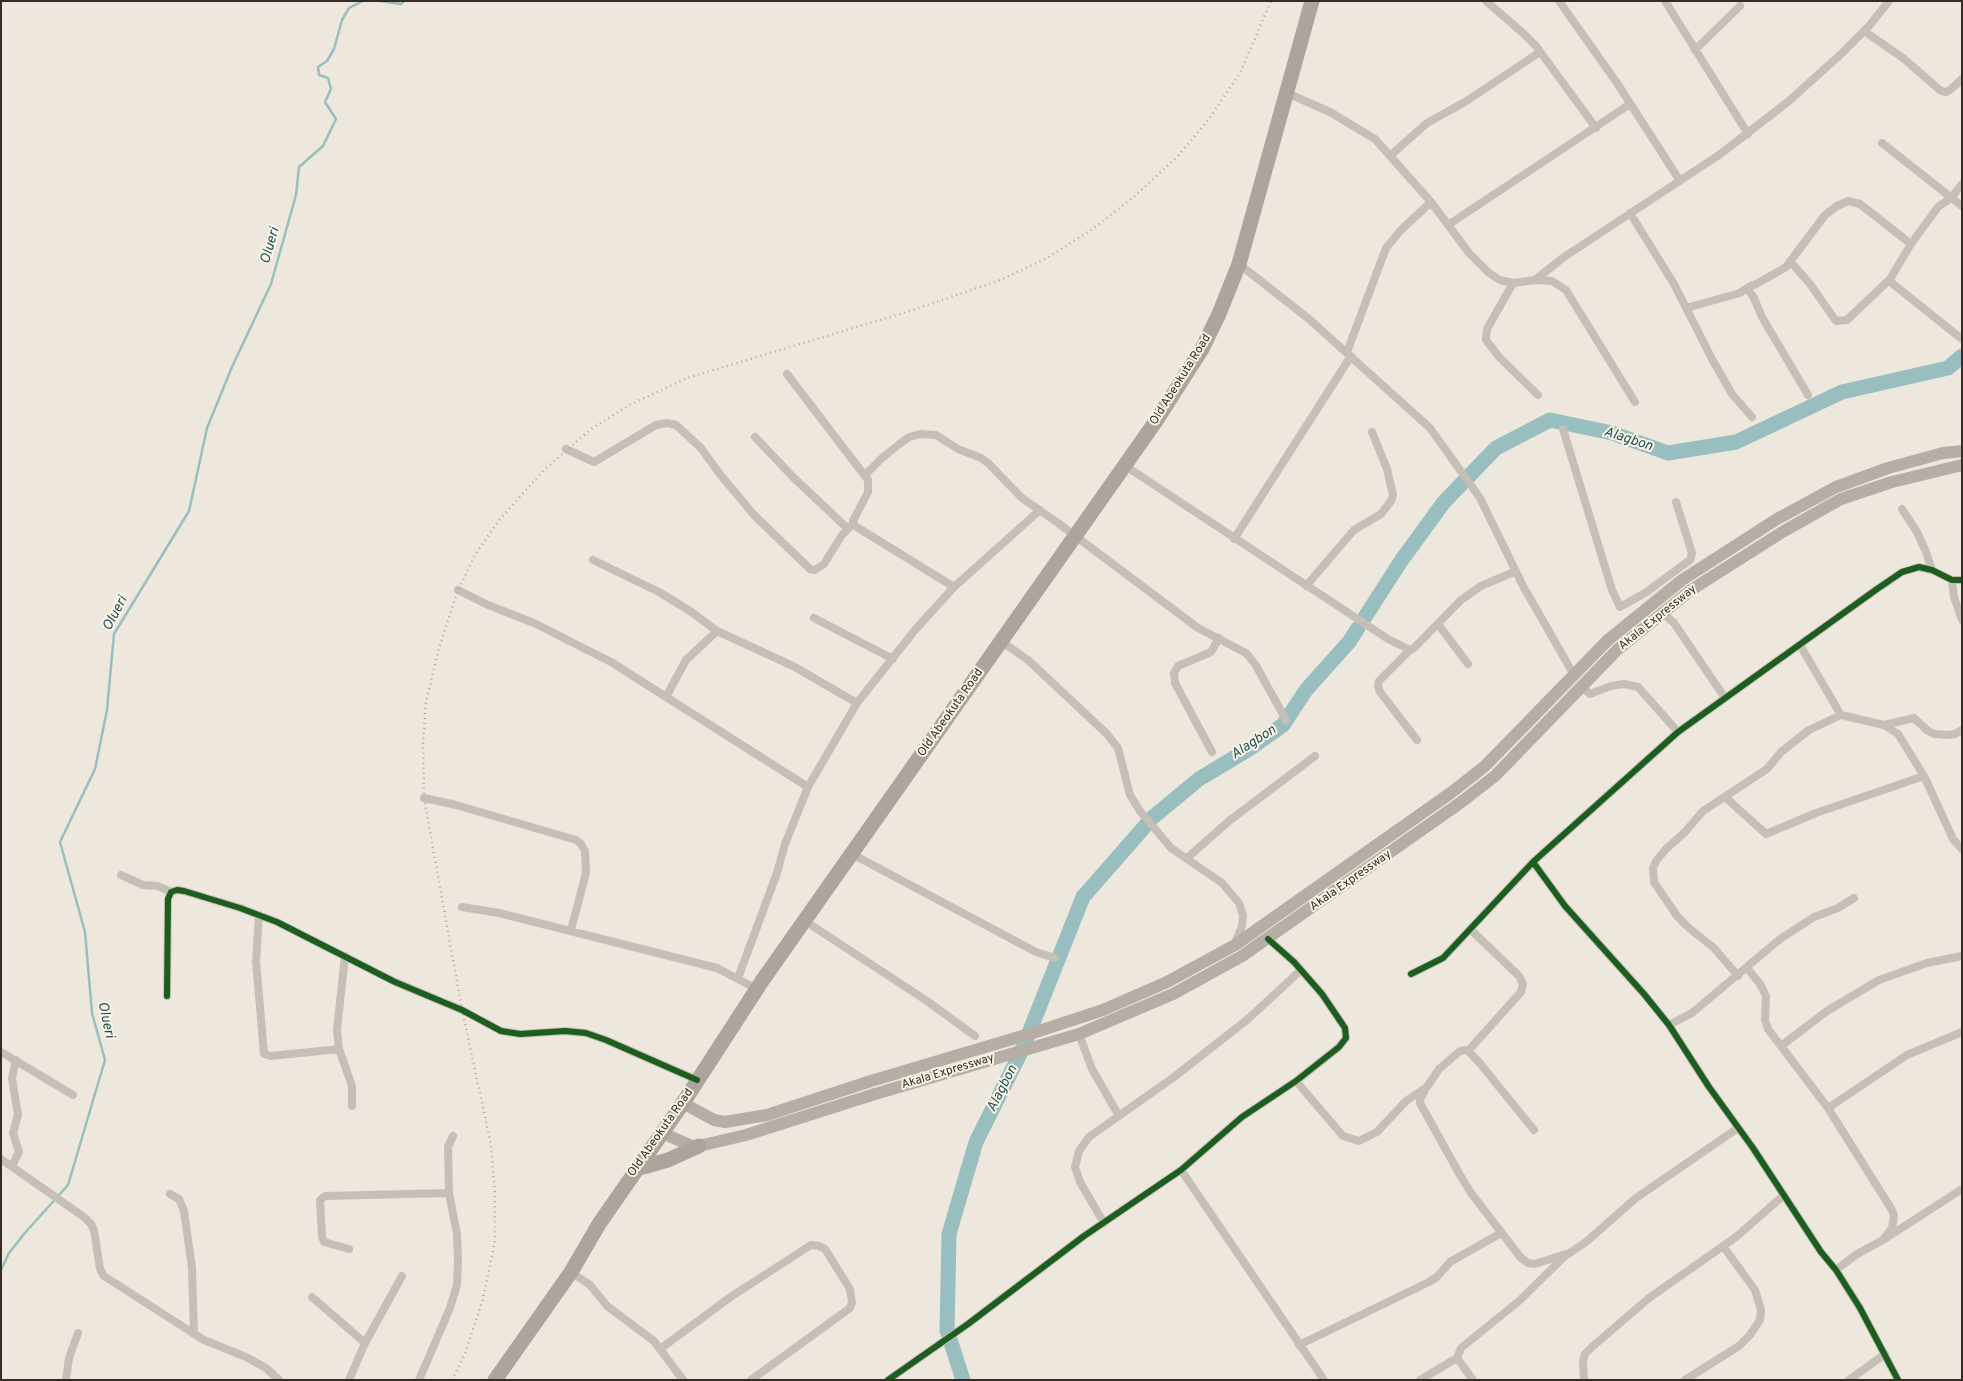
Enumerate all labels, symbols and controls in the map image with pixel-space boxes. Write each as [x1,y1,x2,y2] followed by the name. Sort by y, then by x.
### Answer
[258,226,284,266] water label: Olueri
[1147,332,1215,428] street label: Old Abeokuta Road
[1602,424,1654,456] water label: Alagbon
[1616,582,1700,654] street label: Akala Expressway
[100,594,132,634] water label: Olueri
[915,666,987,760] street label: Old Abeokuta Road
[1228,722,1280,764] water label: Alagbon
[1308,848,1394,914] street label: Akala Expressway
[93,1000,117,1040] water label: Olueri
[900,1051,996,1093] street label: Akala Expressway
[984,1063,1022,1115] water label: Alagbon
[625,1086,697,1180] street label: Old Abeokuta Road

